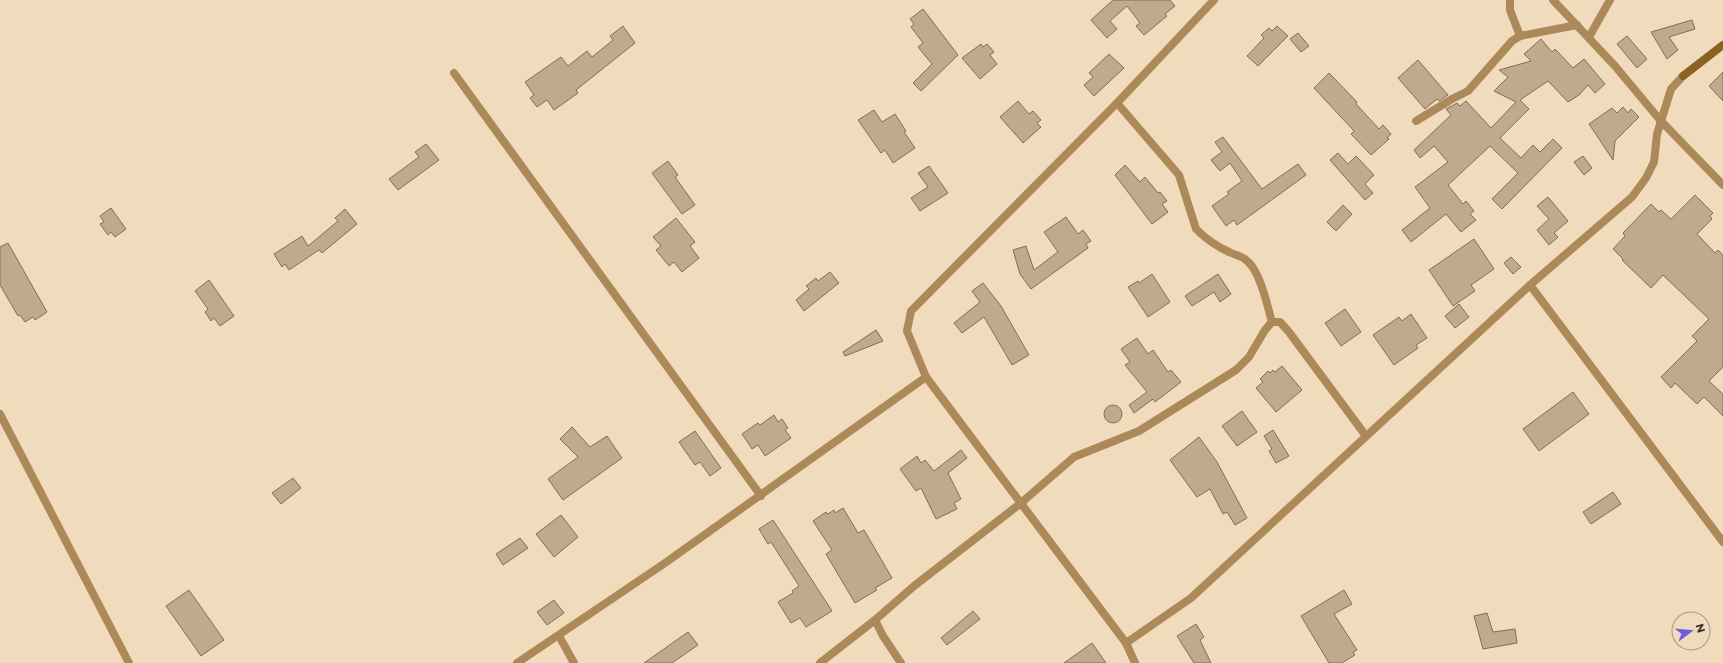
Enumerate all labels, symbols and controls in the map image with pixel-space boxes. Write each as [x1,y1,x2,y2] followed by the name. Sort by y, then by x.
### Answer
[1671,611,1711,651] north arrow
[1693,622,1709,634] text: N

